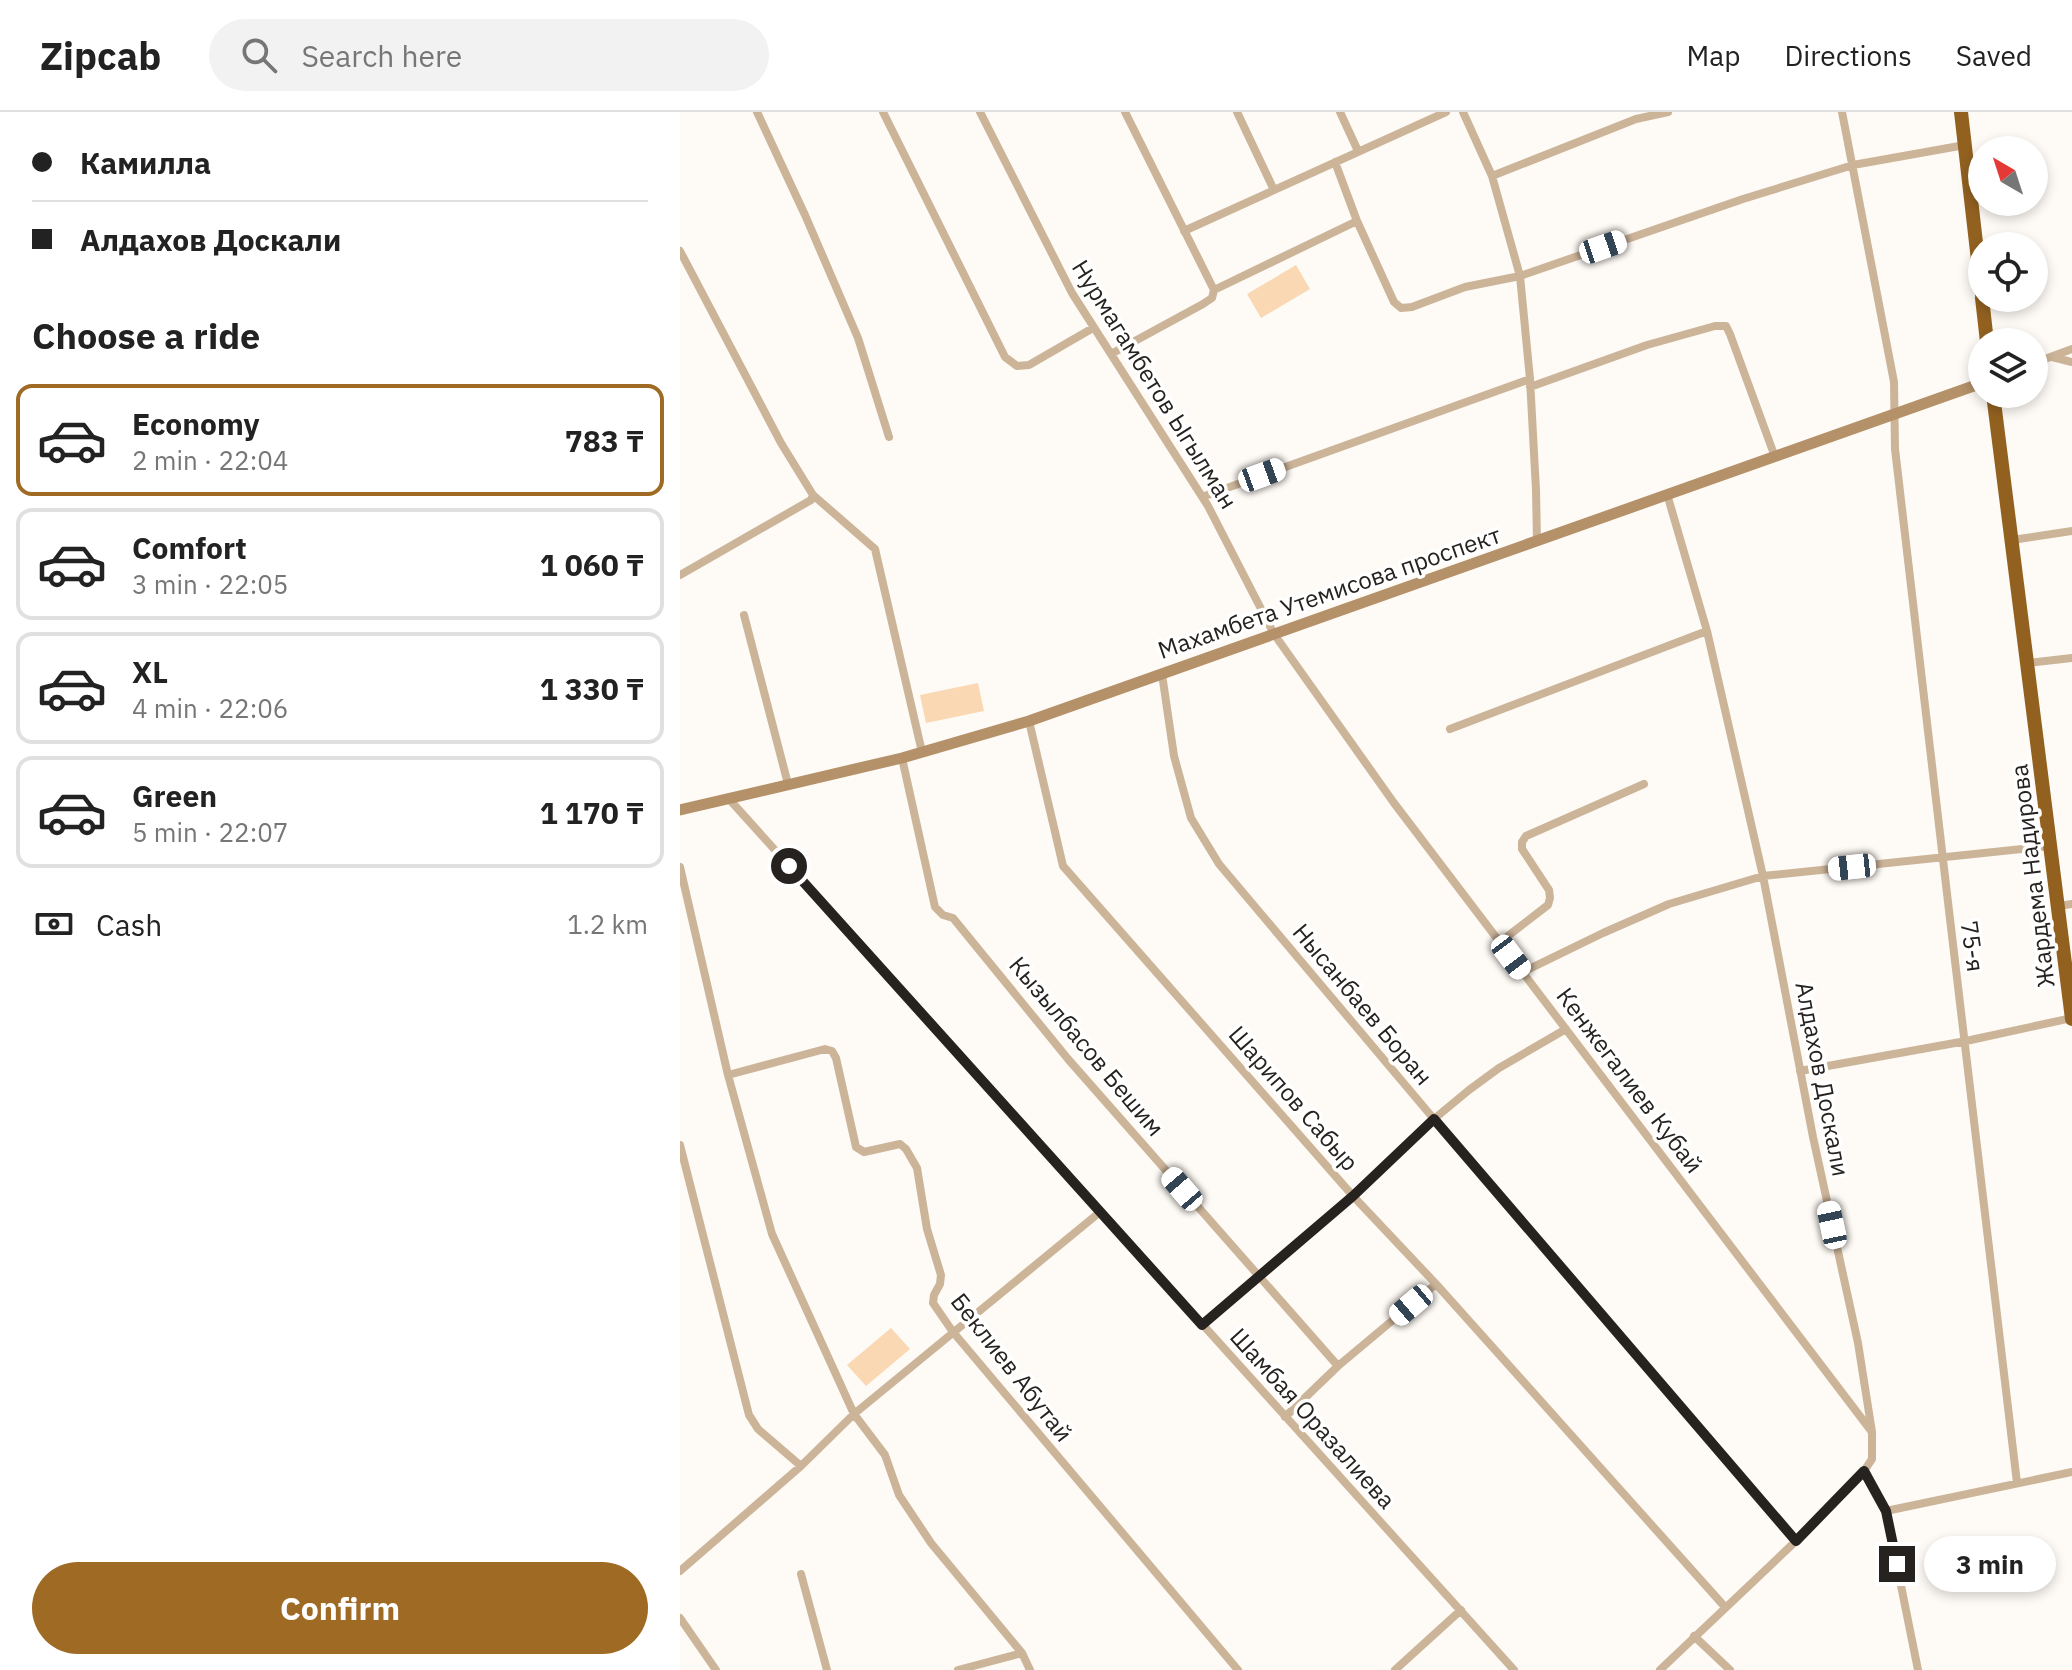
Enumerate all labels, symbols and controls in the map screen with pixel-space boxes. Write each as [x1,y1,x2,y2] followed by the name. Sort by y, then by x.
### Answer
[209,19,769,91] search box
[40,31,161,80] text: Zipcab
[237,33,281,77] icon: search
[301,36,462,75] text: Search here
[1686,37,1740,74] text: Map
[1784,37,1912,74] text: Directions
[1956,37,2032,74] text: Saved
[1968,136,2048,216] north arrow
[1968,136,2048,408] map controls
[80,143,211,182] text: Камилла
[80,220,341,259] text: Алдахов Доскали
[1576,228,1630,266] car
[1968,232,2048,312] button: locate
[1065,253,1245,515] street label: Нурмагамбетов Ыгылман
[32,312,260,359] text: Choose a ride
[1968,328,2048,408] button: layers
[36,404,108,476] icon: car
[132,404,260,443] text: Economy
[565,421,644,460] text: 783 ₸
[132,443,288,477] text: 2 min · 22:04
[1235,456,1289,494] car
[1153,518,1505,666] street label: Махамбета Утемисова проспект
[36,528,108,600] icon: car
[132,528,247,567] text: Comfort
[540,545,644,584] text: 1 060 ₸
[132,567,288,601] text: 3 min · 22:05
[36,652,108,724] icon: car
[132,652,168,691] text: XL
[540,669,644,708] text: 1 330 ₸
[132,691,288,725] text: 4 min · 22:06
[2002,762,2062,990] street label: Жардема Надирова
[36,776,108,848] icon: car
[132,776,217,815] text: Green
[540,793,644,832] text: 1 170 ₸
[132,815,288,849] text: 5 min · 22:07
[771,848,807,884] route start
[1827,853,1877,881] car
[32,902,76,946] icon: cash
[96,905,162,944] text: Cash
[567,907,648,941] text: 1.2 km
[1286,917,1440,1091] street label: Нысанбаев Боран
[1954,918,1992,974] street label: 75-я
[1487,931,1535,983] car
[1002,949,1172,1143] street label: Кызылбасов Бешим
[1788,979,1858,1179] street label: Алдахов Доскали
[1550,981,1710,1179] street label: Кенжегалиев Кубай
[1222,1019,1366,1177] street label: Шарипов Сабыр
[1157,1163,1207,1215] car
[1815,1199,1849,1251] car
[1385,1280,1437,1330] car
[944,1286,1080,1448] street label: Беклиев Абутай
[1223,1321,1403,1515] street label: Шамбая Оразалиева
[1925,1536,2057,1592] callout: 3 min
[1879,1546,1915,1582] route end
[1956,1547,2024,1581] text: 3 min
[32,1562,648,1654] button: Confirm

